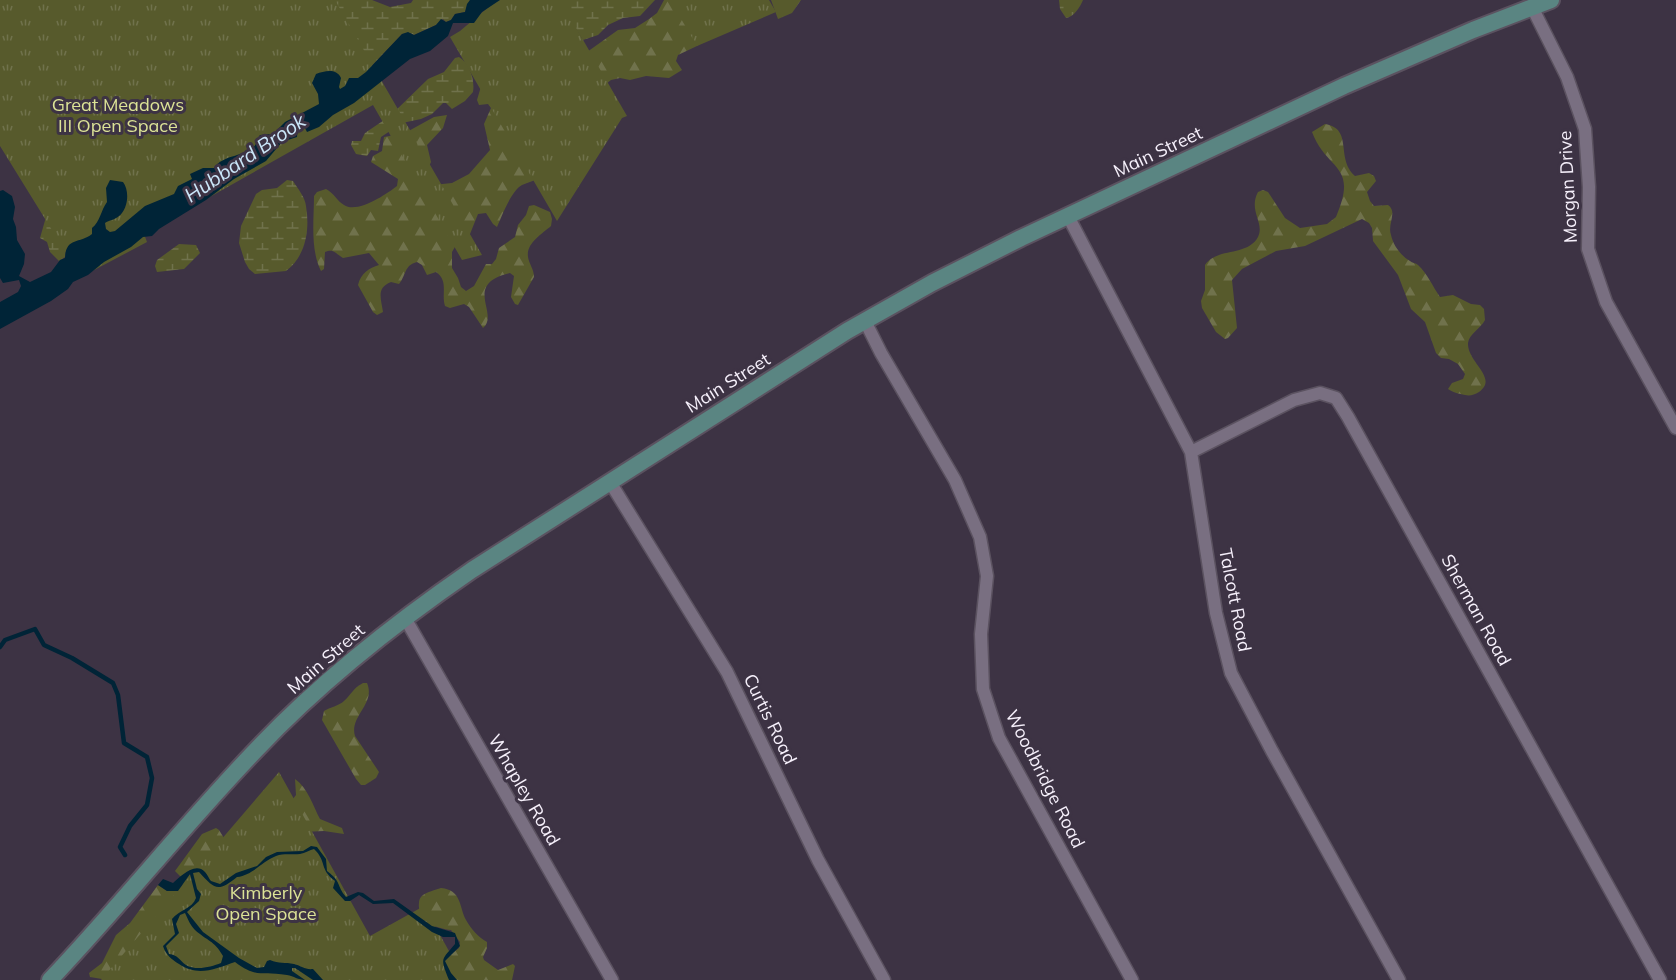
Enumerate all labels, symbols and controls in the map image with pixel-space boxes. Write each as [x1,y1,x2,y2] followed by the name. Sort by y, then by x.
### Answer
[52,93,184,137] park label: Great Meadows III Open Space
[179,107,311,207] water label: Hubbard Brook
[1110,121,1206,182] street label: Main Street
[1553,130,1582,244] street label: Morgan Drive
[681,348,774,418] street label: Main Street
[1214,546,1257,653] street label: Talcott Road
[1436,550,1517,670] street label: Sherman Road
[282,619,369,699] street label: Main Street
[739,670,802,768] street label: Curtis Road
[1001,706,1090,852] street label: Woodbridge Road
[483,730,566,849] street label: Whapley Road
[215,881,317,925] park label: Kimberly Open Space

